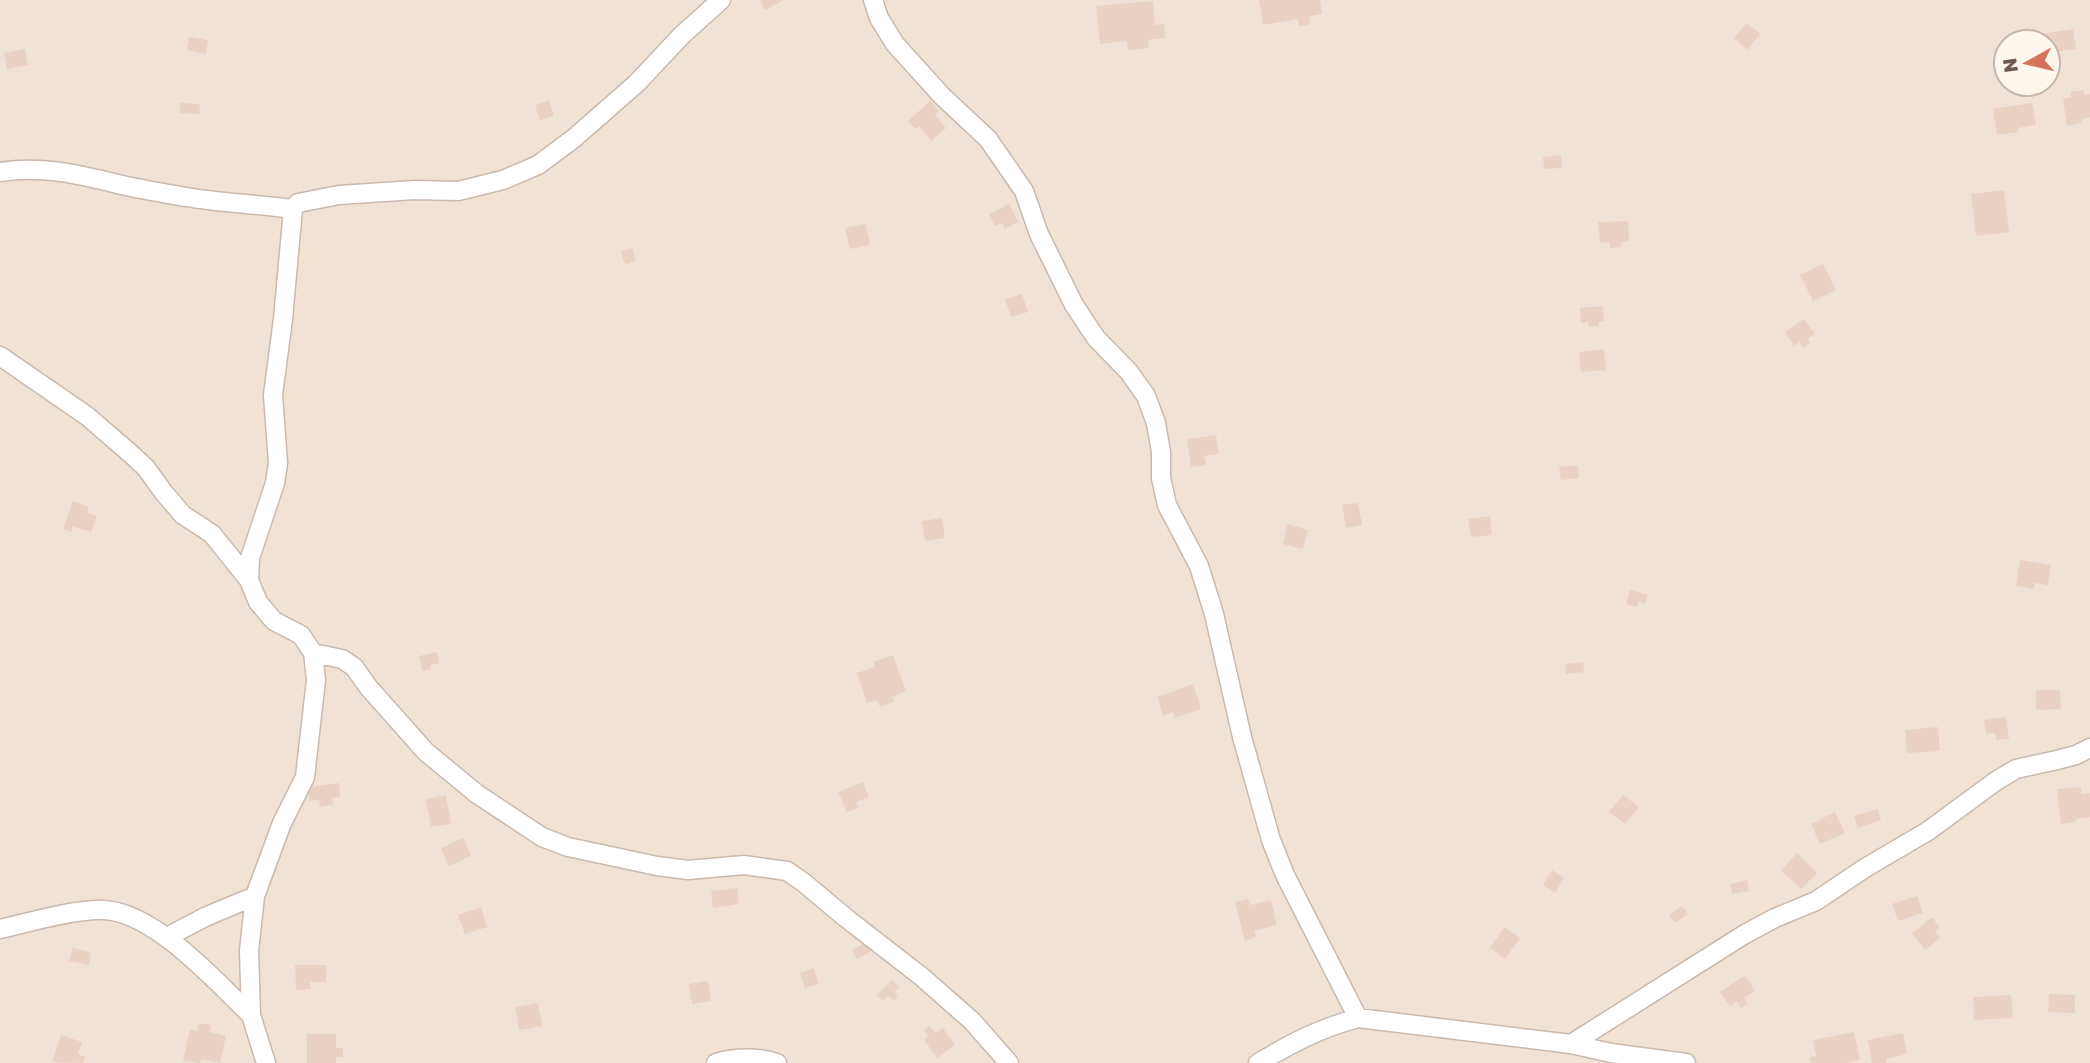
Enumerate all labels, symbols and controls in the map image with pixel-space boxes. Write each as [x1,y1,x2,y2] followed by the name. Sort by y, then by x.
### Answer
[1992,28,2062,98] north arrow
[1997,57,2022,74] text: N

